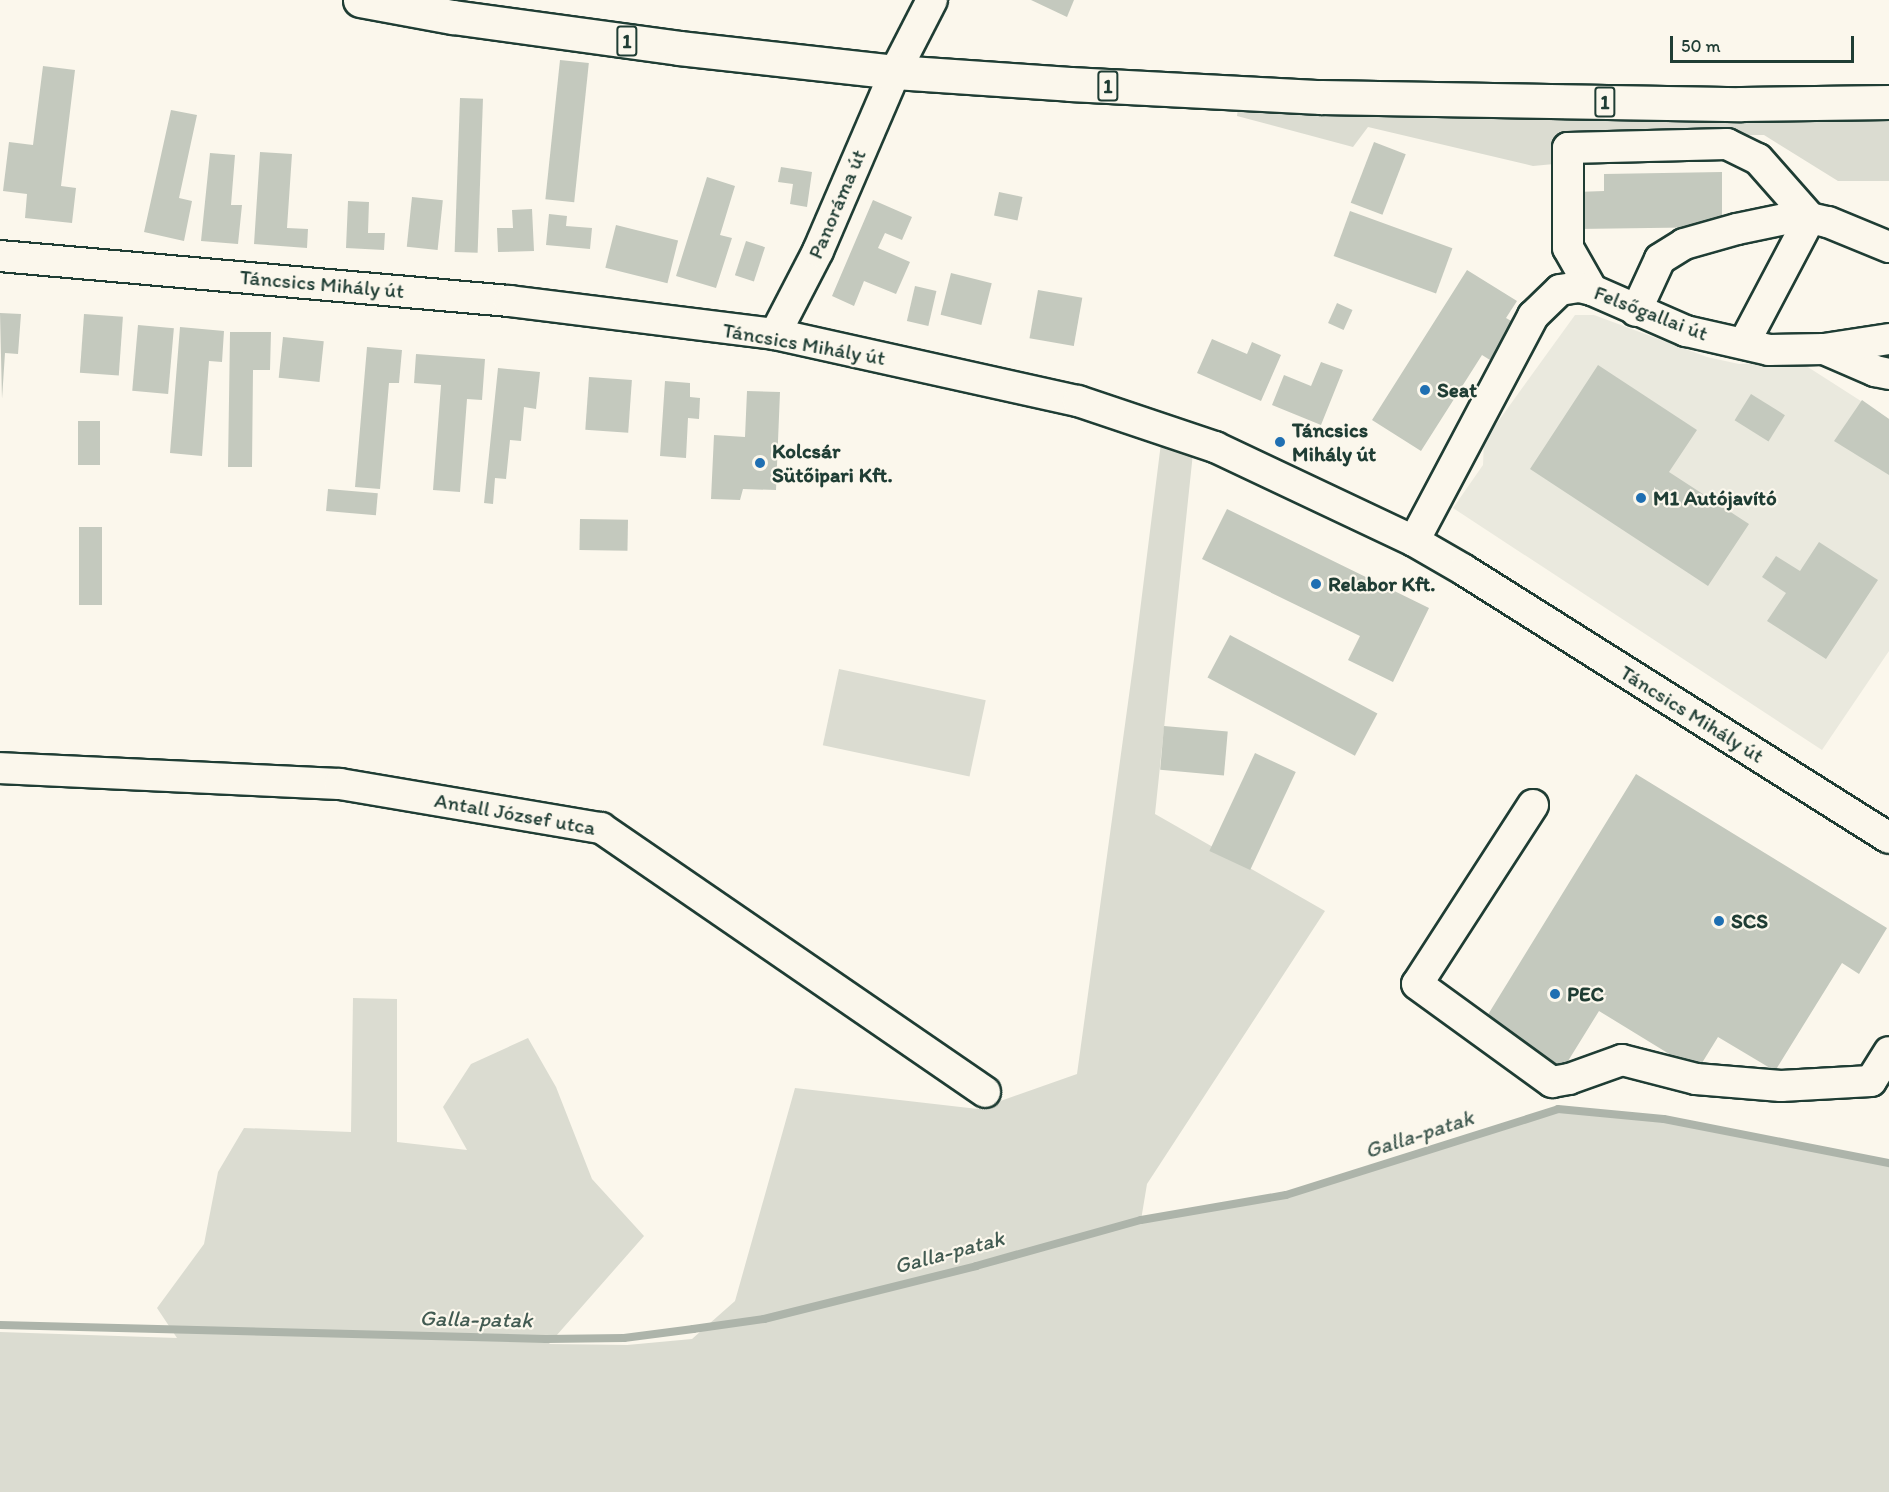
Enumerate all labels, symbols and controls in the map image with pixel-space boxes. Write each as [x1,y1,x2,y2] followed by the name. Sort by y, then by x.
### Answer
[615,24,639,58] road number: 1
[1673,24,1858,62] scale bar
[1681,35,1721,57] text: 50 m
[1096,69,1120,103] road number: 1
[1593,85,1617,119] road number: 1
[803,145,871,263] street label: Panoráma út
[239,264,405,304] street label: Táncsics Mihály út
[1591,280,1711,346] street label: Felsőgallai út
[721,317,887,371] street label: Táncsics Mihály út
[1437,377,1477,403] place label: Seat
[1418,383,1432,397] marker: Seat
[1292,417,1376,467] place label: Táncsics Mihály út
[1273,435,1287,449] marker: Táncsics Mihály út
[772,438,893,488] place label: Kolcsár Sütőipari Kft.
[753,456,767,470] marker: Kolcsár Sütőipari Kft.
[1653,485,1777,511] place label: M1 Autójavító
[1634,491,1648,505] marker: M1 Autójavító
[1328,571,1436,597] place label: Relabor Kft.
[1309,577,1323,591] marker: Relabor Kft.
[1615,660,1769,768] street label: Táncsics Mihály út
[433,787,597,841] street label: Antall József utca
[1731,908,1768,934] place label: SCS
[1712,914,1726,928] marker: SCS
[1567,981,1604,1007] place label: PEC
[1548,987,1562,1001] marker: PEC
[1361,1104,1477,1164] water label: Galla-patak
[891,1225,1007,1279] water label: Galla-patak
[419,1305,533,1333] water label: Galla-patak

